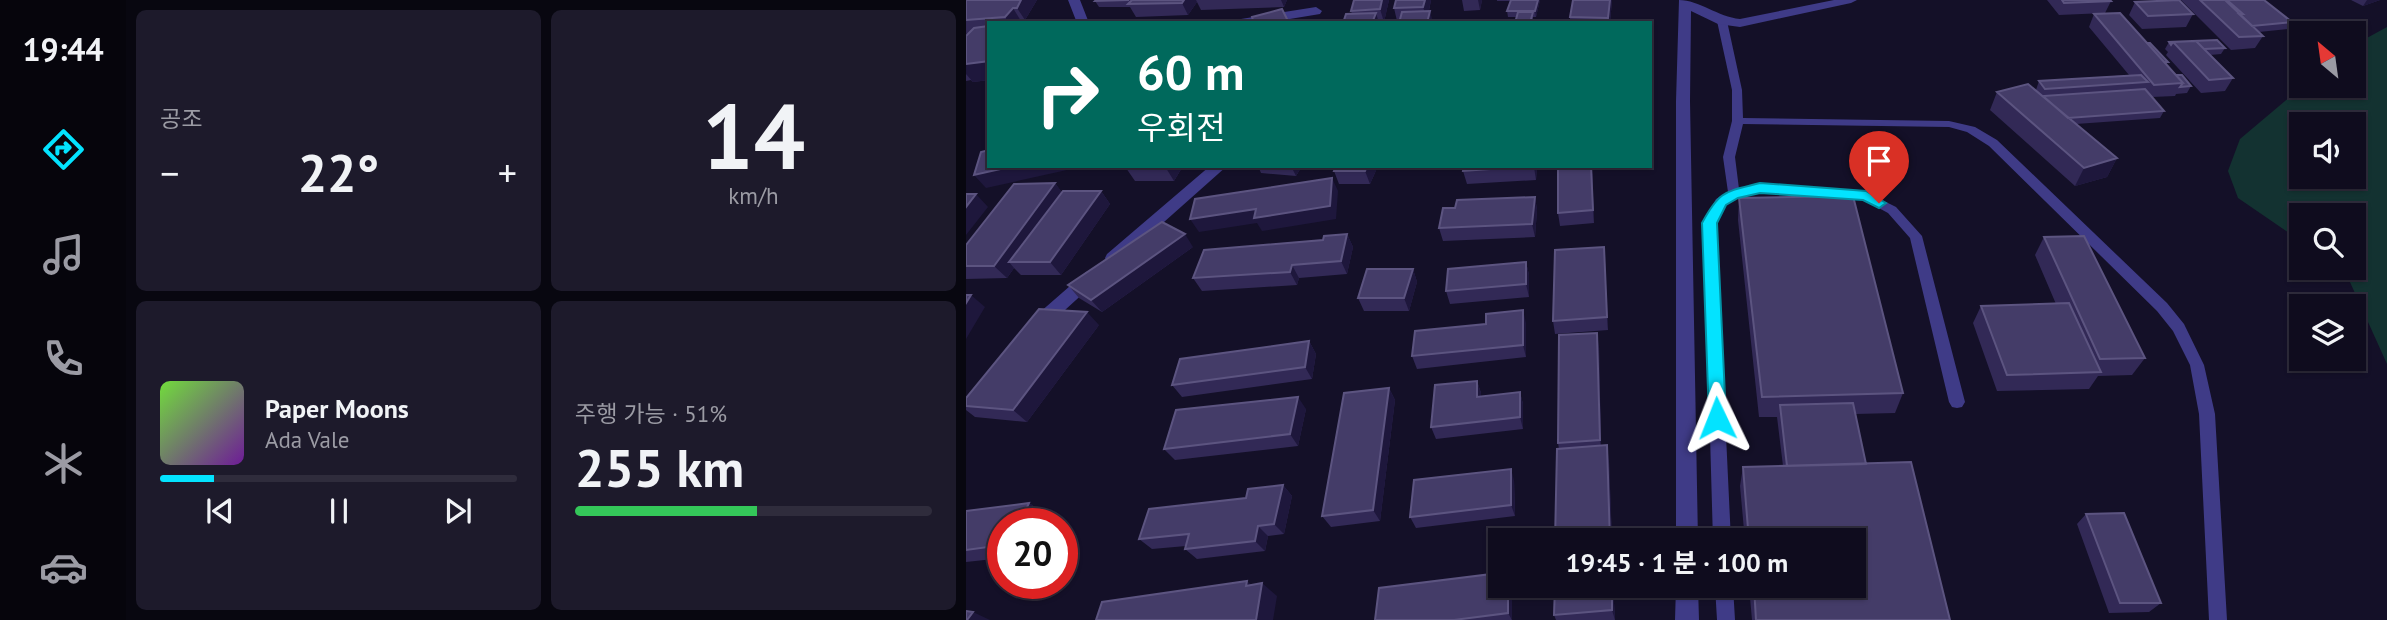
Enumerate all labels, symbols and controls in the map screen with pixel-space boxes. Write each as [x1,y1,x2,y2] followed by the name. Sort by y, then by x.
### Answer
[2289,21,2366,98] north arrow
[2289,21,2366,371] map controls
[22,28,104,70] text: 19:44
[1137,40,1244,104] text: 60 m
[1022,49,1113,140] icon: right
[702,76,805,194] text: 14
[160,104,202,133] text: 공조
[1137,106,1225,148] text: 우회전
[2289,112,2366,189] button: sound
[39,125,88,174] icon: directions
[1849,131,1909,203] pin
[298,139,379,206] text: 22°
[1860,142,1898,180] icon: arrive
[160,148,179,197] text: −
[498,148,517,197] text: +
[728,181,779,210] text: km/h
[2289,203,2366,280] button: search
[39,230,88,279] icon: music
[2289,294,2366,371] button: layers
[39,334,88,383] icon: phone
[1680,381,1754,455] position arrow
[265,392,409,425] text: Paper Moons
[575,399,727,428] text: 주행 가능 · 51%
[265,425,349,454] text: Ada Vale
[575,434,744,501] text: 255 km
[39,439,88,488] icon: climate
[201,492,239,530] icon: previous
[320,492,358,530] icon: pause
[439,492,477,530] icon: next
[987,508,1078,599] speed limit sign: 20
[39,543,88,592] icon: car
[1566,546,1788,579] text: 19:45 · 1 분 · 100 m

